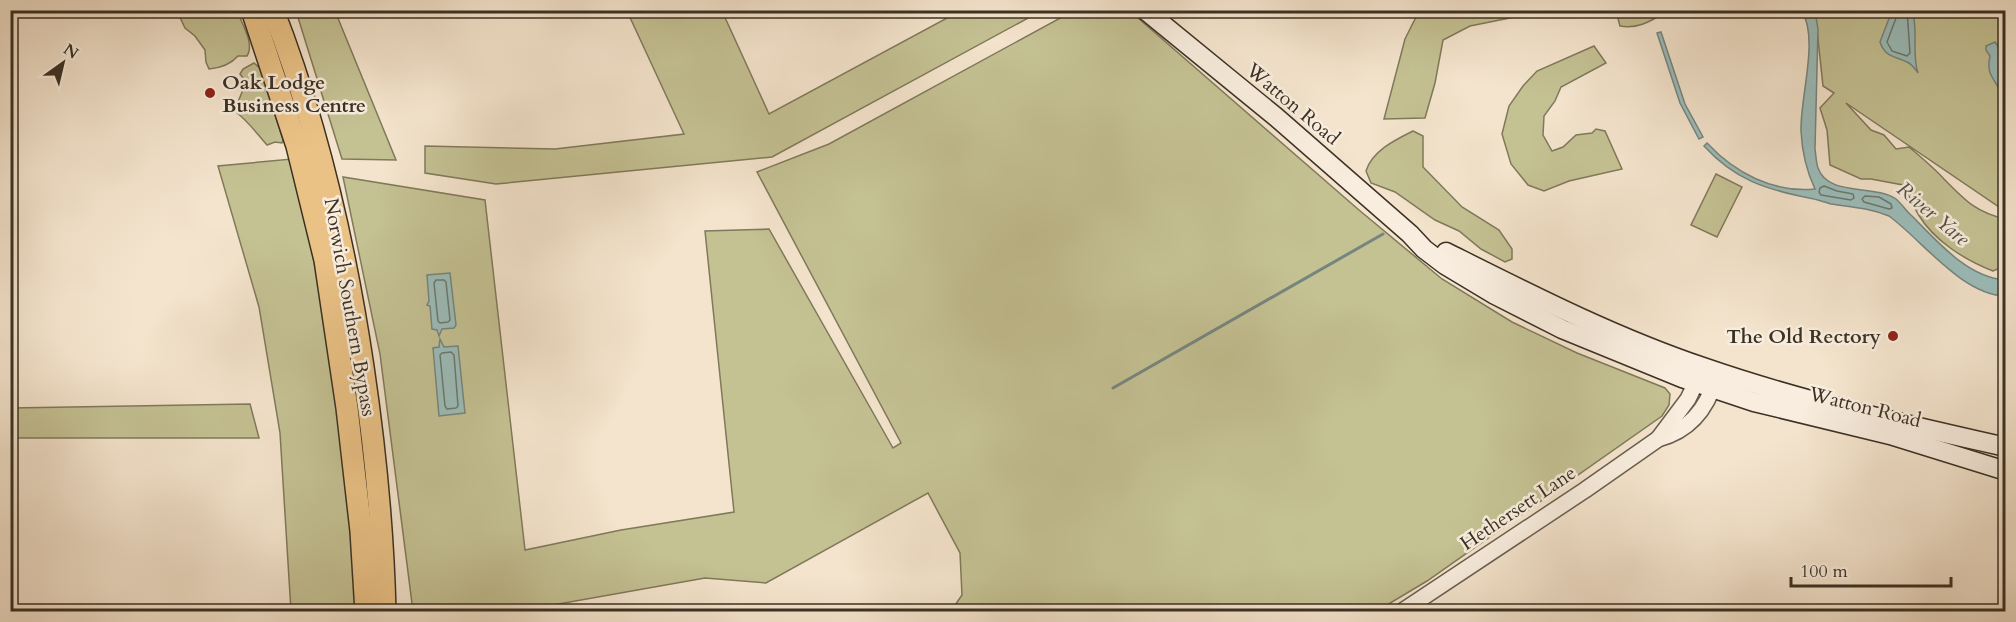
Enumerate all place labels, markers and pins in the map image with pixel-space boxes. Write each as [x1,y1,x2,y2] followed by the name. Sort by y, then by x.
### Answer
[222,69,366,119] place label: Oak Lodge Business Centre
[203,86,217,100] marker: Oak Lodge Business Centre
[1726,323,1882,350] place label: The Old Rectory
[1886,329,1900,343] marker: The Old Rectory

